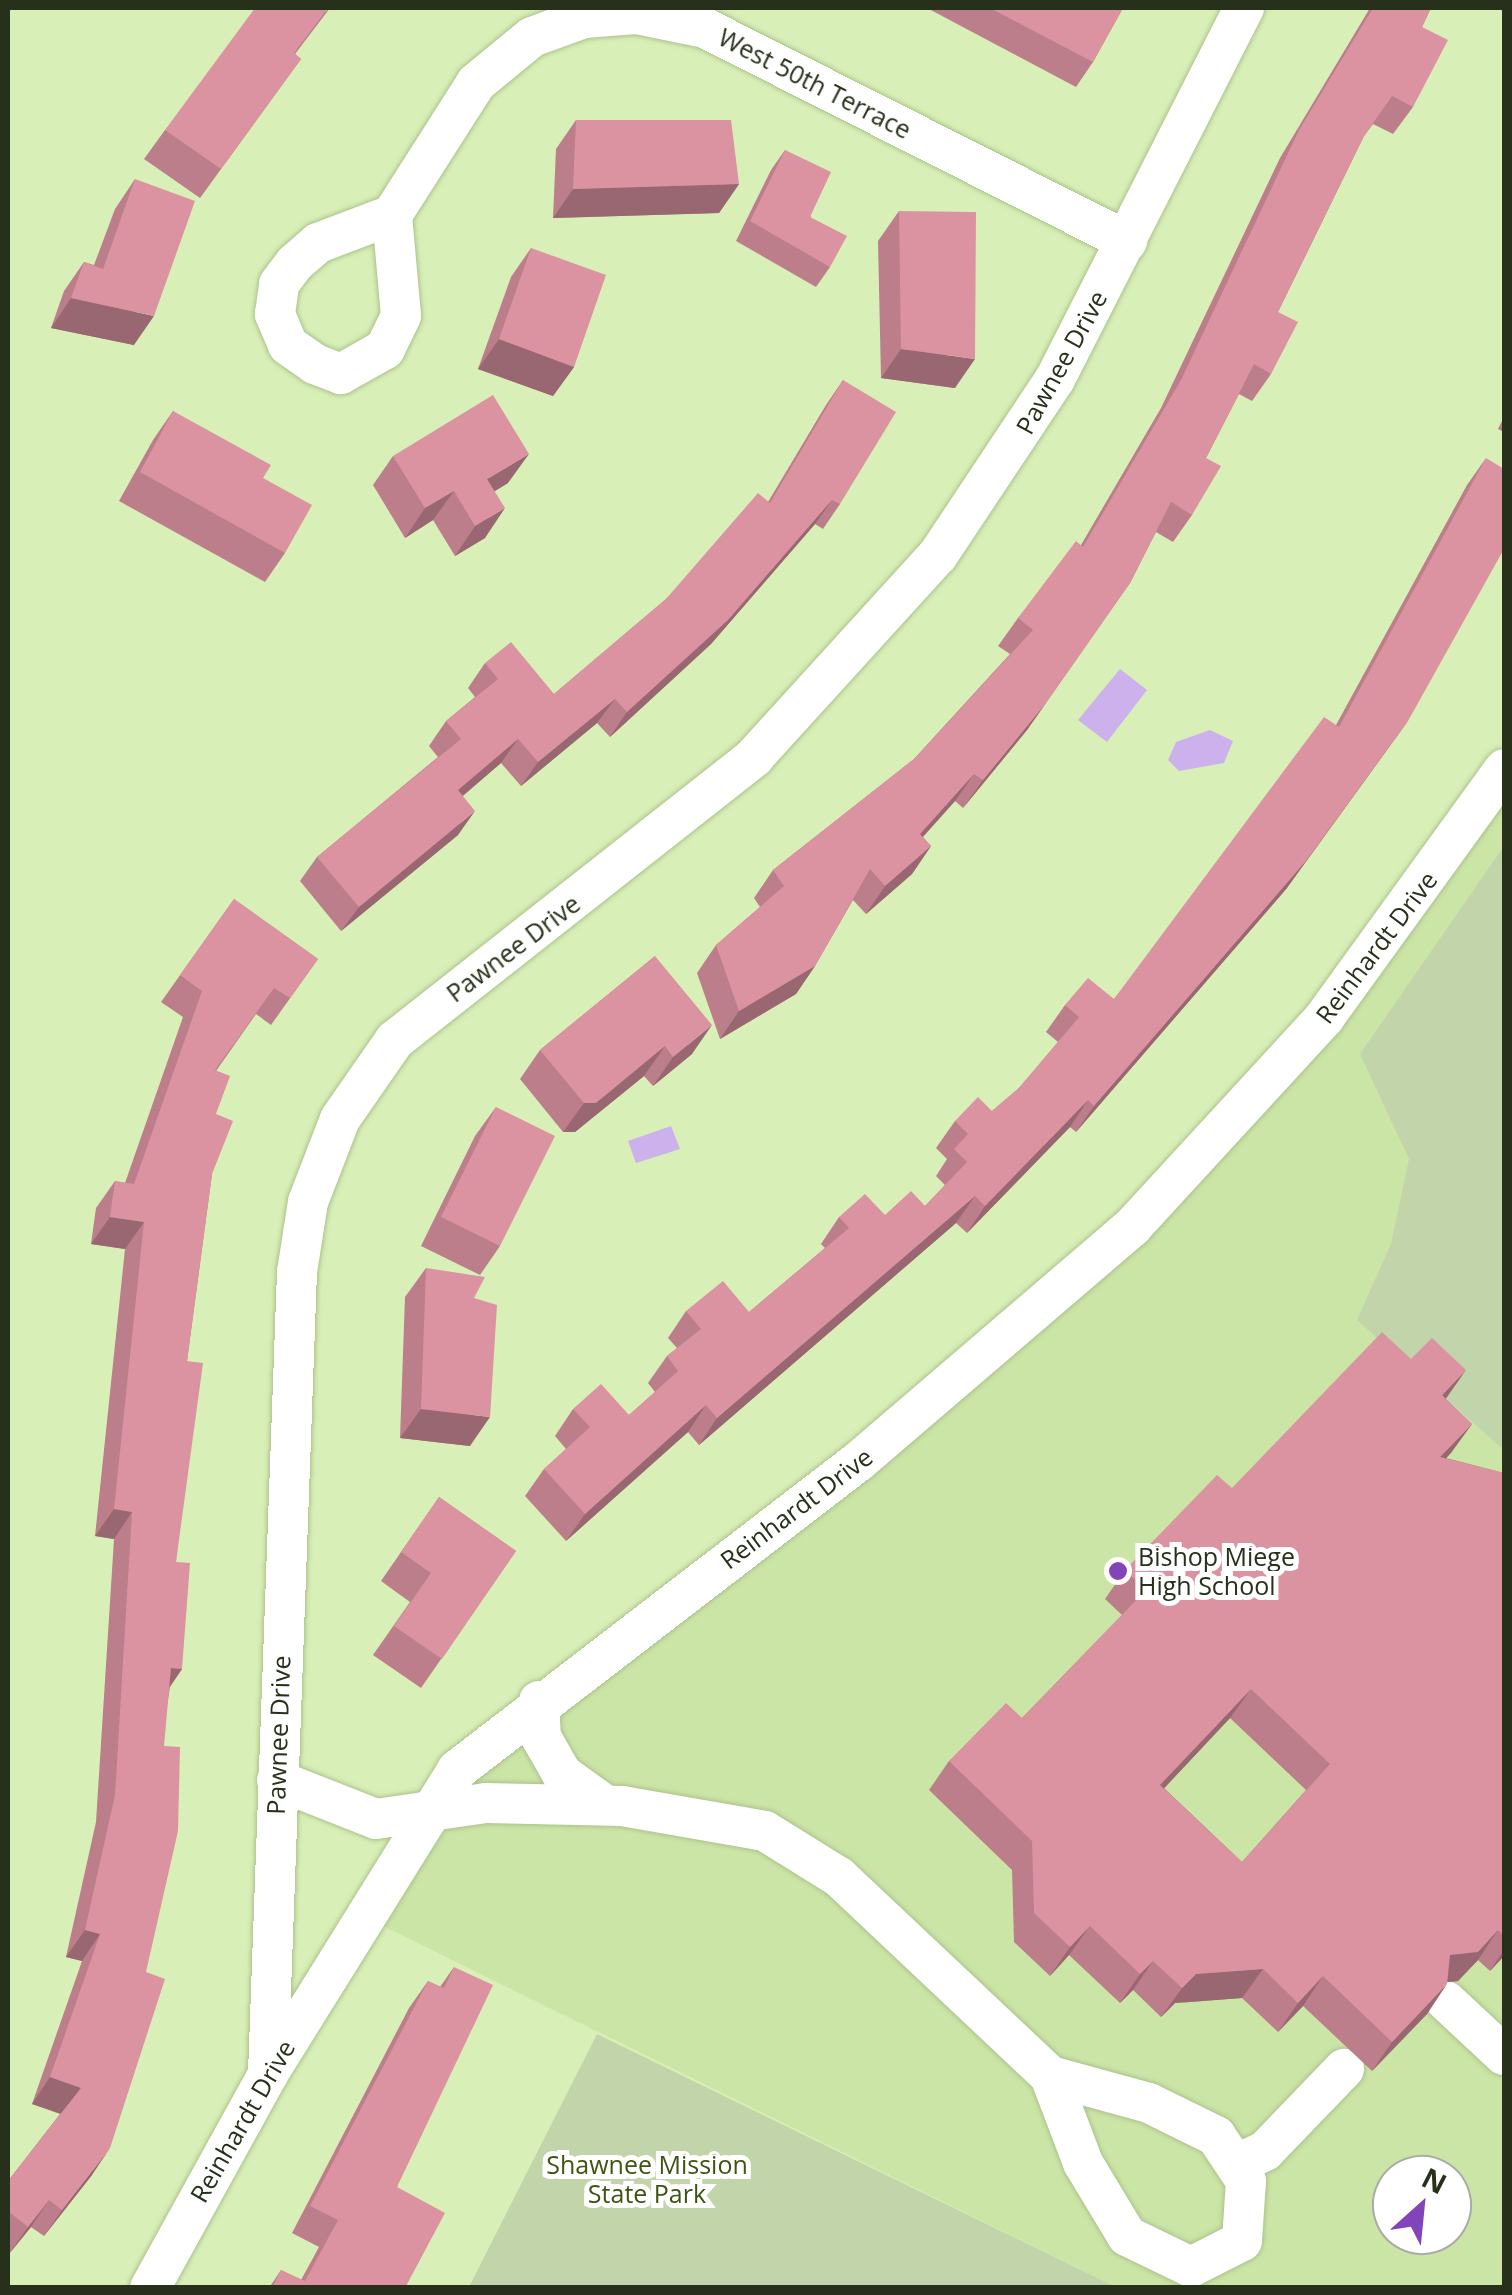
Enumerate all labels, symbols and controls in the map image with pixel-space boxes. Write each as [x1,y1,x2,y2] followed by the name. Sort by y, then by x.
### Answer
[714,22,916,144] street label: West 50th Terrace
[1009,285,1113,439] street label: Pawnee Drive
[1309,865,1443,1029] street label: Reinhardt Drive
[440,888,586,1008] street label: Pawnee Drive
[714,1441,878,1575] street label: Reinhardt Drive
[1138,1542,1295,1601] place label: Bishop Miege High School
[1107,1560,1129,1582] marker: Bishop Miege High School
[260,1655,296,1815] street label: Pawnee Drive
[183,2034,301,2208] street label: Reinhardt Drive
[546,2150,748,2209] park label: Shawnee Mission State Park
[1372,2155,1472,2255] north arrow
[1416,2158,1453,2202] text: N

